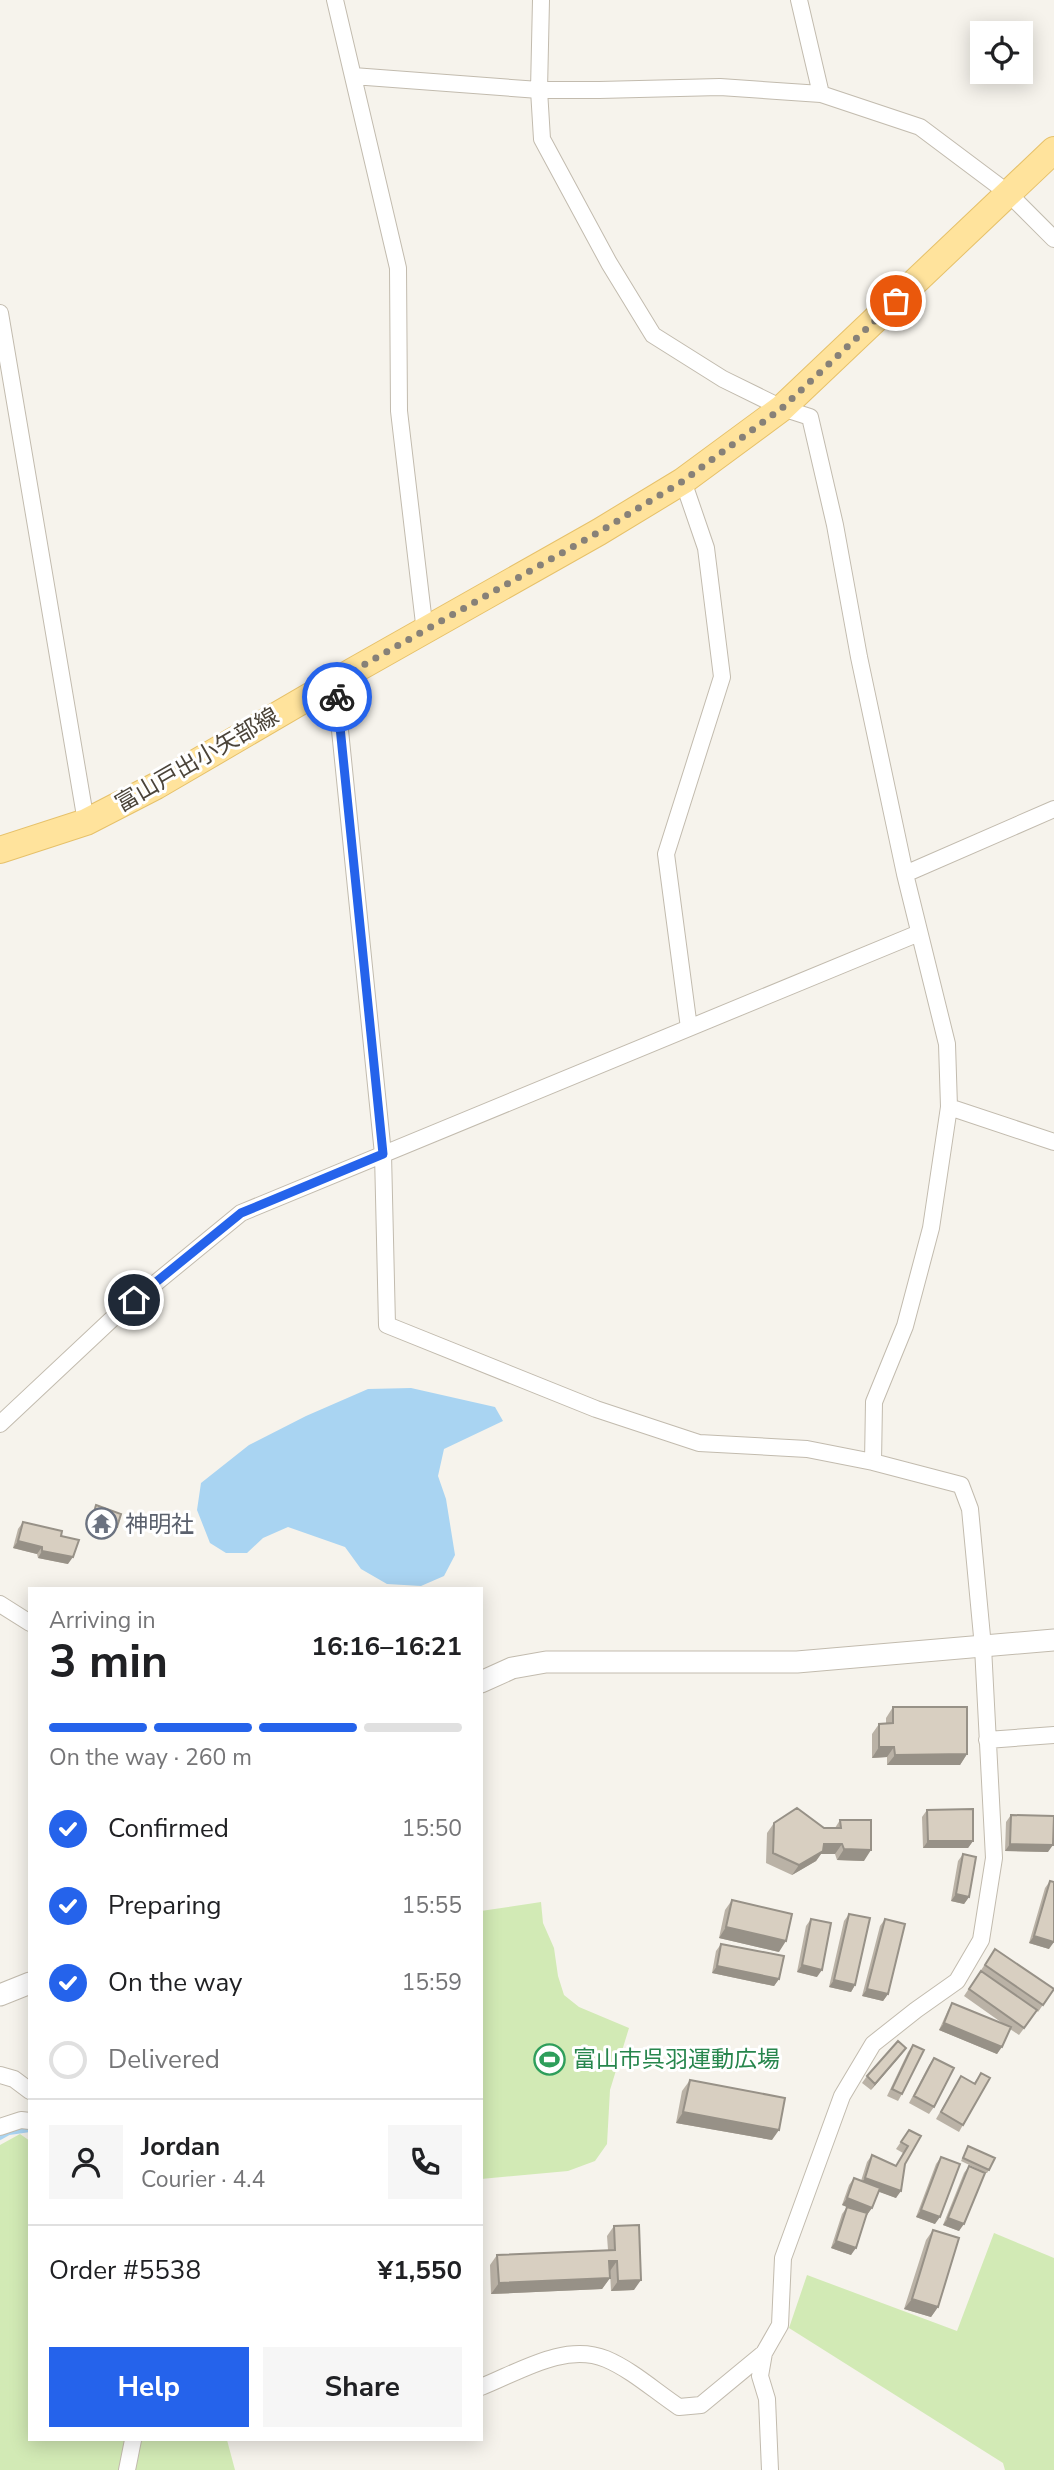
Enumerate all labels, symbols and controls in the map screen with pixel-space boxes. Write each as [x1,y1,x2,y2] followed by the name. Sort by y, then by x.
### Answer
[970,21,1033,84] map controls
[970,21,1033,84] button: locate
[866,271,926,331] pin
[877,282,915,320] icon: bag
[302,662,372,732] courier
[318,678,356,716] icon: bike
[110,701,284,819] street label: 富山戸出小矢部線
[104,1270,164,1330] pin
[115,1281,153,1319] icon: home
[85,1507,119,1541] temple icon: 神明社
[125,1509,194,1540] place label: 神明社
[49,1605,156,1636] text: Arriving in
[311,1629,462,1664] text: 16:16–16:21
[49,1630,168,1693] text: 3 min
[49,1742,252,1773] text: On the way · 260 m
[49,1810,87,1848] icon: check
[108,1811,229,1846] text: Confirmed
[402,1813,462,1844] text: 15:50
[49,1887,87,1925] icon: check
[108,1888,221,1923] text: Preparing
[402,1890,462,1921] text: 15:55
[49,1964,87,2002] icon: check
[108,1965,242,2000] text: On the way
[402,1967,462,1998] text: 15:59
[108,2042,220,2077] text: Delivered
[533,2042,567,2076] sports icon: 富山市呉羽運動広場
[573,2044,780,2075] place label: 富山市呉羽運動広場
[49,2125,123,2199] button: person
[388,2125,462,2199] button: phone
[141,2129,220,2164] text: Jordan
[141,2164,265,2195] text: Courier · 4.4
[49,2253,201,2288] text: Order #5538
[378,2253,462,2288] text: ¥1,550
[49,2347,249,2427] button: Help
[263,2347,462,2427] button: Share

